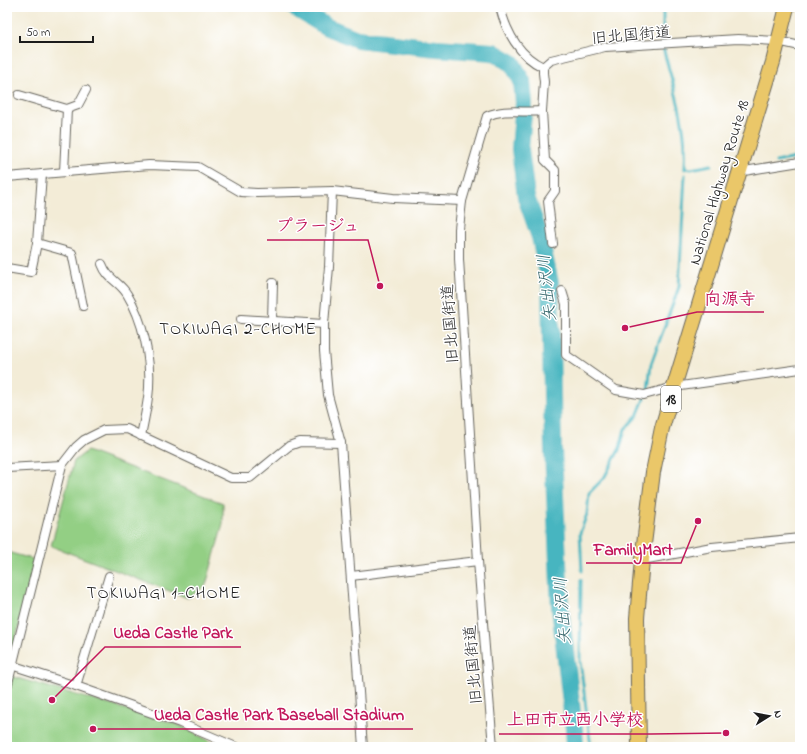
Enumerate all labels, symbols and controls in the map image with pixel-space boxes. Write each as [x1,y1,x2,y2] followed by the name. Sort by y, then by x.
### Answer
[20,18,93,44] scale bar
[590,21,672,51] street label: 旧北国街道
[26,24,50,42] text: 50 m
[683,97,756,268] street label: National Highway Route 18
[267,211,368,240] callout: プラージュ
[276,214,360,239] text: プラージュ
[532,253,563,323] water label: 矢出沢川
[436,283,466,365] street label: 旧北国街道
[697,283,764,312] callout: 向源寺
[705,287,756,312] text: 向源寺
[159,317,317,342] district label: TOKIWAGI 2-CHOME
[661,386,681,412] road number: 18
[586,534,681,563] callout: FamilyMart
[592,538,673,565] text: FamilyMart
[549,576,578,646] water label: 矢出沢川
[87,581,241,606] district label: TOKIWAGI 1-CHOME
[105,618,241,647] callout: Ueda Castle Park
[113,621,233,646] text: Ueda Castle Park
[459,624,489,706] street label: 旧北国街道
[749,696,789,736] north arrow
[146,700,413,729] callout: Ueda Castle Park Baseball Stadium
[154,703,404,728] text: Ueda Castle Park Baseball Stadium
[499,705,651,734] callout: 上田市立西小学校
[507,708,643,733] text: 上田市立西小学校
[769,709,786,719] text: N

